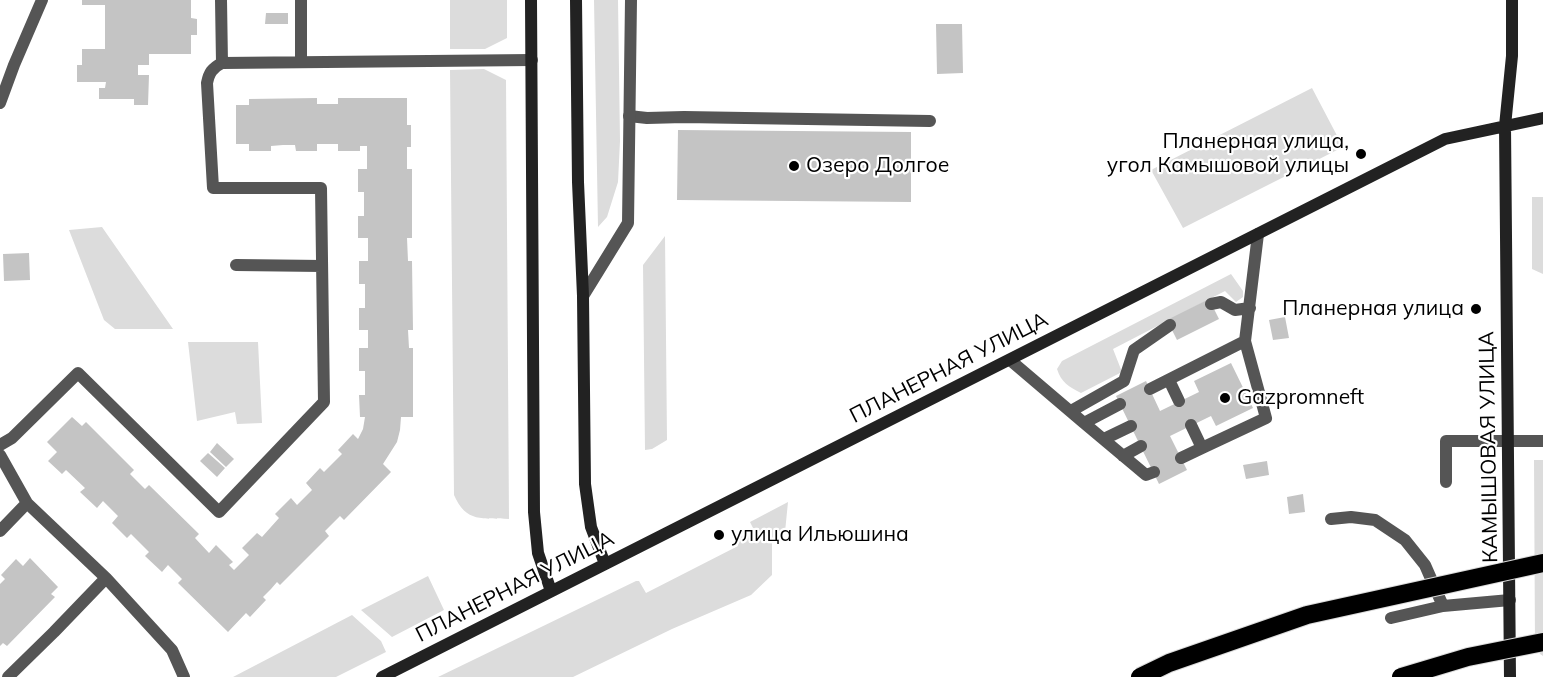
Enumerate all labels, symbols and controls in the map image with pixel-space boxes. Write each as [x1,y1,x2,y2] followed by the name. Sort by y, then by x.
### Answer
[1107,129,1349,179] place label: Планерная улица, угол Камышовой улицы
[1354,147,1368,161] marker: Планерная улица, угол Камышовой улицы
[806,153,949,179] place label: Озеро Долгое
[787,159,801,173] marker: Озеро Долгое
[1282,296,1464,322] place label: Планерная улица
[1469,302,1483,316] marker: Планерная улица
[846,307,1052,429] street label: ПЛАНЕРНАЯ УЛИЦА
[1474,331,1504,563] street label: КАМЫШОВАЯ УЛИЦА
[1237,385,1364,411] place label: Gazpromneft
[1218,391,1232,405] marker: Gazpromneft
[731,522,909,548] place label: улица Ильюшина
[412,526,618,648] street label: ПЛАНЕРНАЯ УЛИЦА
[712,528,726,542] marker: улица Ильюшина

